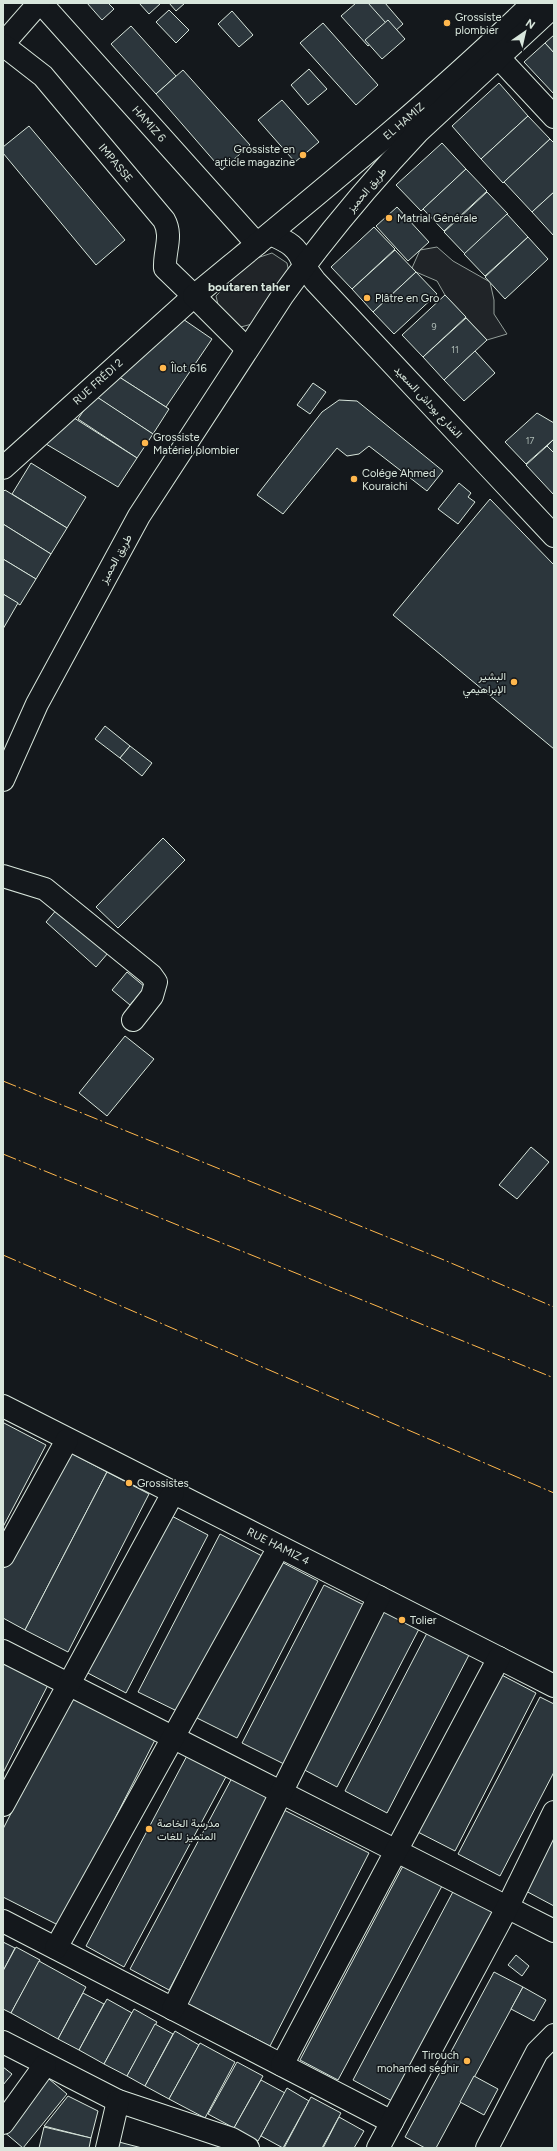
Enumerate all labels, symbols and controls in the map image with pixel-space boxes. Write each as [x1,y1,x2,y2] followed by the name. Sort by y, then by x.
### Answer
[455,11,502,37] place label: Grossiste plombier
[505,12,545,52] north arrow
[523,16,537,32] text: N
[442,18,452,28] marker: Grossiste plombier
[380,100,427,142] street label: EL HAMIZ
[130,103,169,144] street label: HAMIZ 6
[96,141,136,185] street label: IMPASSE
[215,143,295,169] place label: Grossiste en article magazine
[298,150,308,160] marker: Grossiste en article magazine
[344,165,389,216] street label: طريق الحميز
[397,212,477,225] place label: Matrial Générale
[384,213,394,223] marker: Matrial Générale
[208,280,290,294] district label: boutaren taher
[375,292,439,305] place label: Plâtre en Gro
[362,293,372,303] marker: Plâtre en Gro
[431,321,437,332] house number: 9
[451,344,459,355] house number: 11
[70,356,126,408] street label: RUE FRÉDI 2
[170,361,207,375] place label: Îlot 616
[158,363,168,373] marker: Îlot 616
[390,363,465,441] street label: الشارع بوداش السعيد
[153,431,239,457] place label: Grossiste Matériel plombier
[526,435,534,446] house number: 17
[140,438,150,448] marker: Grossiste Matériel plombier
[362,467,435,493] place label: Colége Ahmed Kouraichi
[349,474,359,484] marker: Colége Ahmed Kouraichi
[97,532,135,587] street label: طريق الحميز
[463,670,506,699] place label: البشير الإبراهيمي
[509,677,519,687] marker: البشير الإبراهيمي
[137,1477,189,1490] place label: Grossistes
[124,1478,134,1488] marker: Grossistes
[245,1525,312,1567] street label: RUE HAMIZ 4
[410,1614,437,1627] place label: Tolier
[397,1615,407,1625] marker: Tolier
[157,1817,220,1843] place label: مدرسة الخاصة المتميز للغات
[144,1824,154,1834] marker: مدرسة الخاصة المتميز للغات
[377,2049,459,2075] place label: Tirouch mohamed seghir
[462,2056,472,2066] marker: Tirouch mohamed seghir

